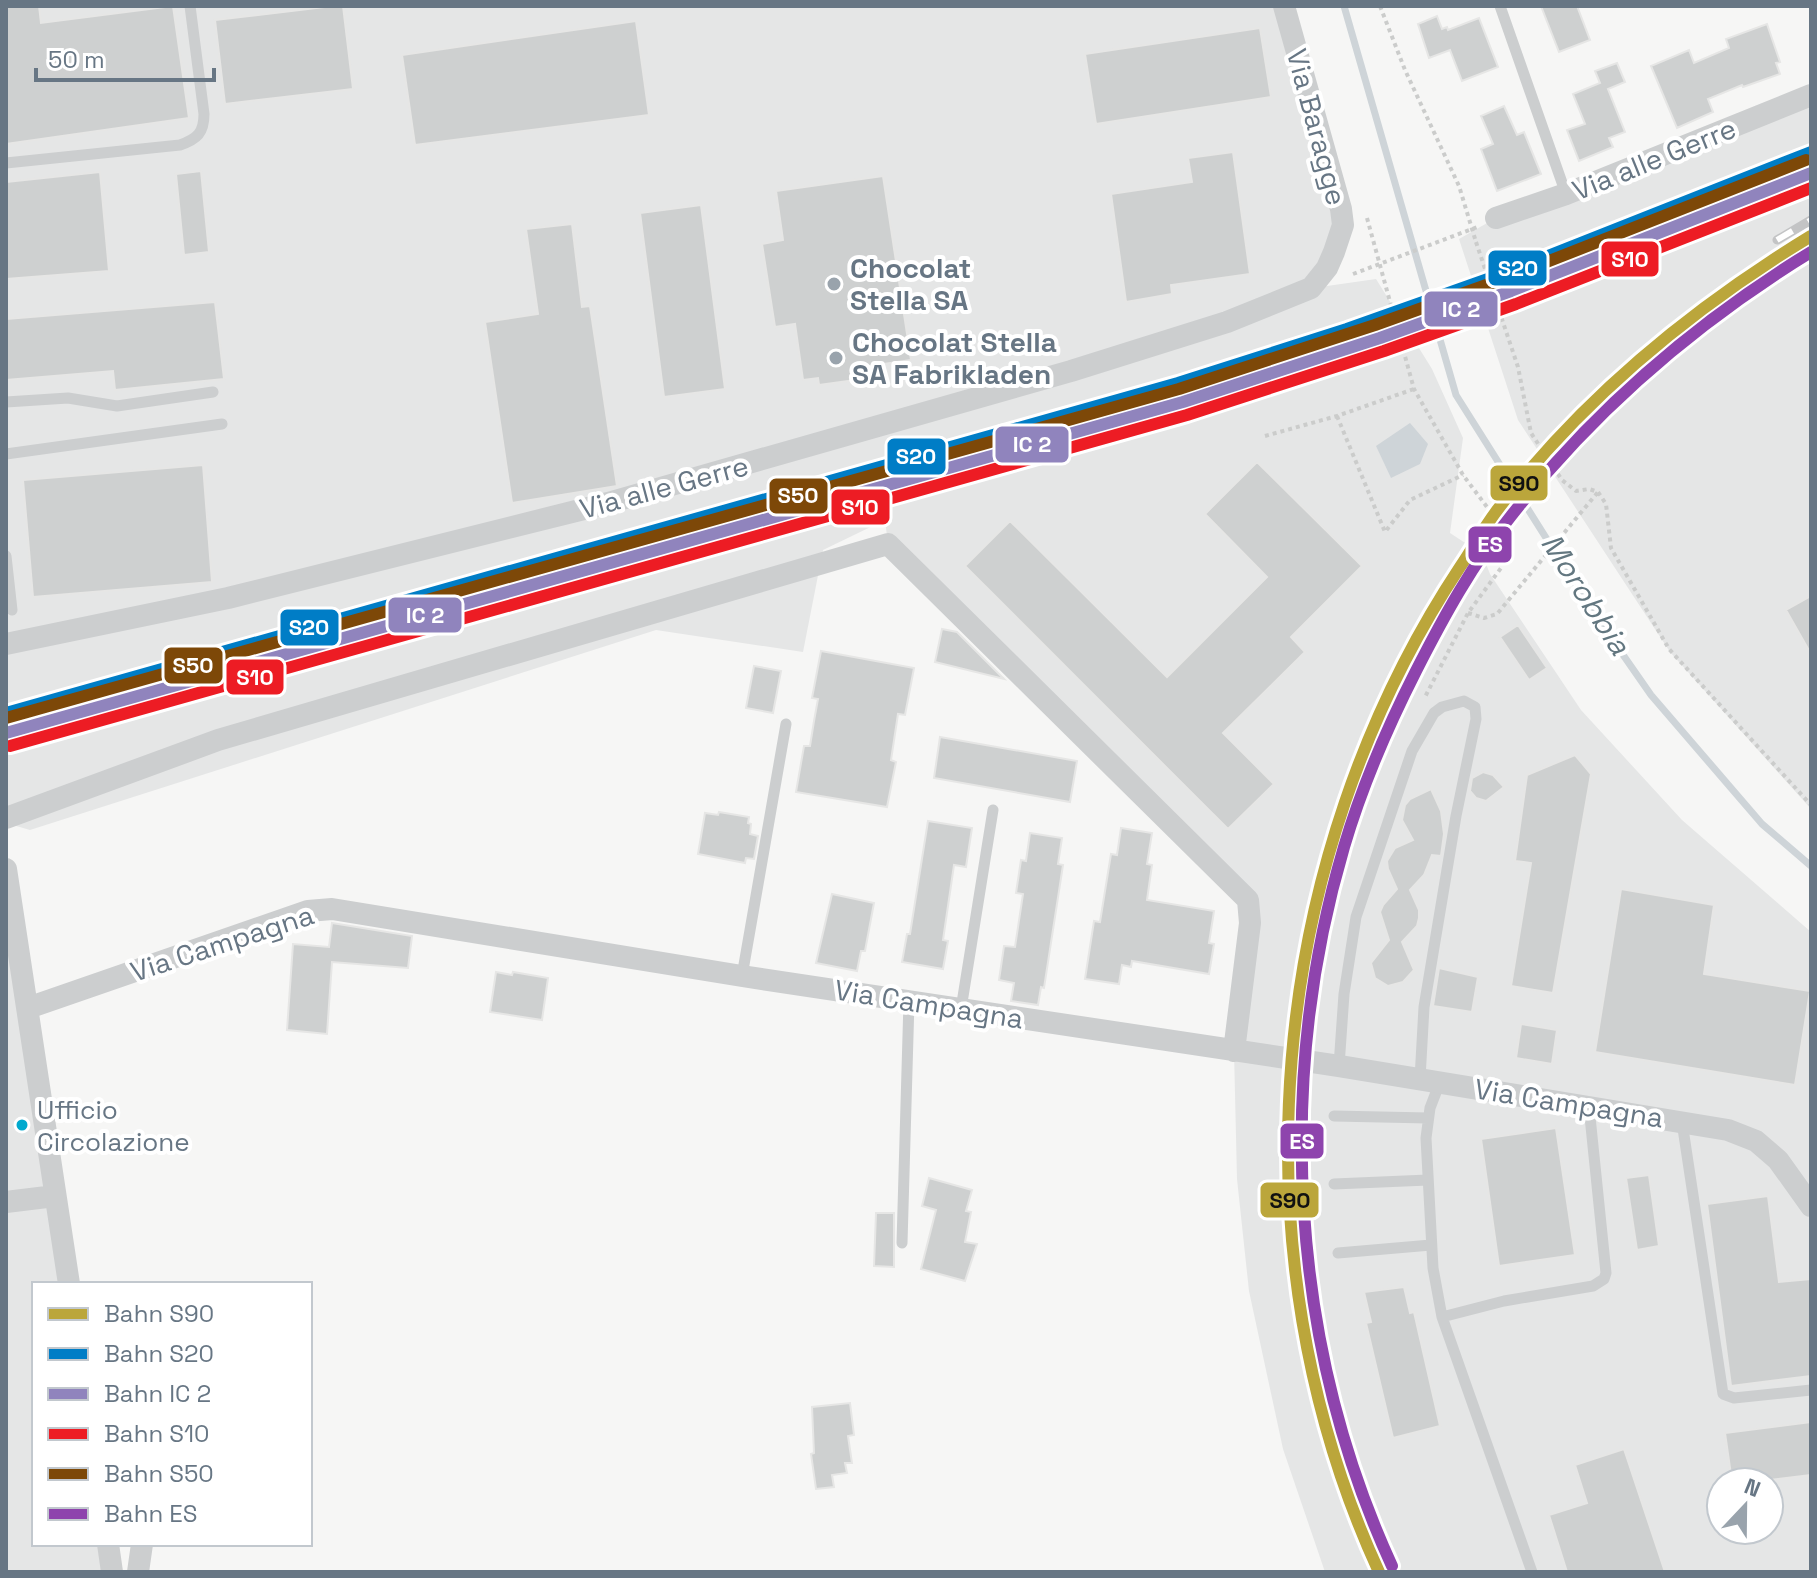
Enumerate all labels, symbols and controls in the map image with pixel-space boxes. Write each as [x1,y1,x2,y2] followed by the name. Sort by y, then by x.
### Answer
[36,32,214,82] scale bar
[48,44,105,75] text: 50 m
[1279,45,1355,209] street label: Via Baragge
[1567,110,1741,208] street label: Via alle Gerre
[1600,240,1660,278] line badge: S10
[1611,245,1649,273] text: S10
[1487,249,1548,287] line badge: S20
[850,250,971,318] place label: Chocolat Stella SA
[1498,254,1538,282] text: S20
[825,275,843,293] marker: Chocolat Stella SA
[1423,290,1499,328] line badge: IC 2
[1442,295,1480,323] text: IC 2
[852,324,1057,392] place label: Chocolat Stella SA Fabrikladen
[827,349,845,367] marker: Chocolat Stella SA Fabrikladen
[994,425,1070,464] line badge: IC 2
[1013,430,1051,458] text: IC 2
[886,437,947,476] line badge: S20
[896,442,936,470] text: S20
[576,447,752,527] street label: Via alle Gerre
[1489,464,1549,502] line badge: S90
[1498,469,1540,497] text: S90
[768,477,829,515] line badge: S50
[778,481,818,509] text: S50
[830,488,891,526] line badge: S10
[841,493,879,521] text: S10
[1467,525,1513,564] line badge: ES
[1532,526,1640,663] water label: Morobbia
[1477,530,1503,558] text: ES
[387,596,463,634] line badge: IC 2
[406,601,444,629] text: IC 2
[279,608,340,647] line badge: S20
[289,613,329,641] text: S20
[163,646,224,685] line badge: S50
[173,651,213,679] text: S50
[225,658,285,696] line badge: S10
[236,663,274,691] text: S10
[126,896,318,990] street label: Via Campagna
[832,971,1026,1037] street label: Via Campagna
[1472,1070,1666,1136] street label: Via Campagna
[37,1093,190,1159] place label: Ufficio Circolazione
[14,1117,30,1133] marker: Ufficio Circolazione
[1279,1122,1325,1160] line badge: ES
[1289,1127,1315,1155] text: ES
[1259,1181,1320,1219] line badge: S90
[1269,1186,1311,1214] text: S90
[32,1282,312,1546] legend
[104,1298,214,1329] text: Bahn S90
[104,1338,214,1369] text: Bahn S20
[104,1378,211,1409] text: Bahn IC 2
[104,1418,209,1449] text: Bahn S10
[104,1458,214,1489] text: Bahn S50
[1705,1466,1785,1546] north arrow
[1740,1472,1765,1503] text: N
[104,1498,197,1529] text: Bahn ES

